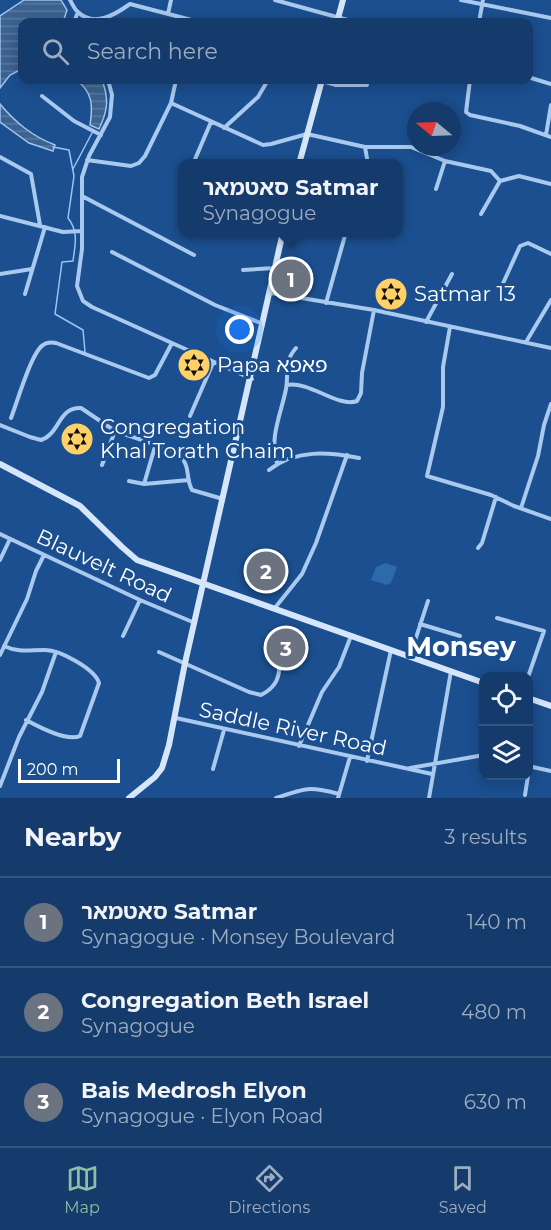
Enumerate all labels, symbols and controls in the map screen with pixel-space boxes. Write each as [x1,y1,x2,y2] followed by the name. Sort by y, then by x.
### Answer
[18,18,533,84] search box
[39,35,72,68] icon: search
[87,38,218,65] text: Search here
[407,102,461,156] north arrow
[178,159,403,237] popup
[202,174,379,201] text: סאטמאר Satmar
[202,201,316,225] text: Synagogue
[272,256,310,302] pin: 1
[373,276,409,312] synagogue icon: Satmar 13
[414,281,516,306] place label: Satmar 13
[225,315,254,344] your location
[176,347,212,383] synagogue icon: Papa פאפא
[217,352,328,377] place label: Papa פאפא
[100,414,294,463] place label: Congregation Khal Torath Chaim
[59,421,95,457] synagogue icon: Congregation Khal Torath Chaim
[33,523,176,608] street label: Blauvelt Road
[246,548,286,594] pin: 2
[266,626,306,670] pin: 3
[406,630,517,663] district label: Monsey
[479,672,533,780] map controls
[479,672,533,726] button: locate
[197,696,389,761] street label: Saddle River Road
[479,726,533,780] button: layers
[18,756,120,784] scale bar
[27,760,78,779] text: 200 m
[24,821,121,853] text: Nearby
[444,825,527,849] text: 3 results
[81,898,257,925] text: סאטמאר Satmar
[40,910,47,934] text: 1
[467,910,527,934] text: 140 m
[81,925,395,949] text: Synagogue · Monsey Boulevard
[81,987,369,1014] text: Congregation Beth Israel
[38,1000,49,1024] text: 2
[461,1000,527,1024] text: 480 m
[81,1014,195,1038] text: Synagogue
[81,1077,307,1104] text: Bais Medrosh Elyon
[38,1090,49,1114] text: 3
[464,1090,527,1114] text: 630 m
[81,1104,323,1128] text: Synagogue · Elyon Road
[64,1162,100,1217] tab: Map
[228,1162,310,1217] tab: Directions
[439,1162,487,1217] tab: Saved

